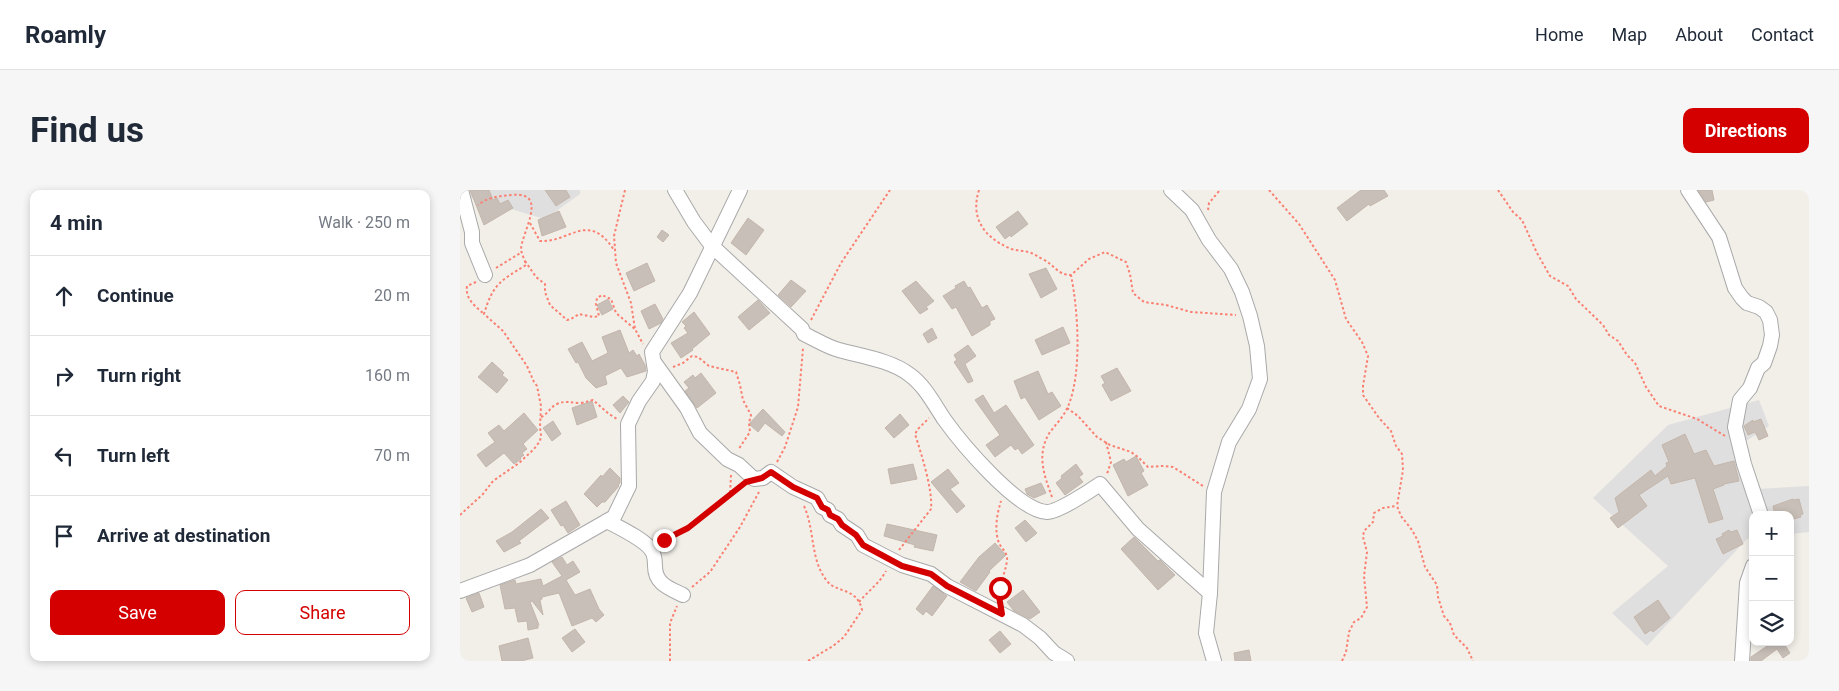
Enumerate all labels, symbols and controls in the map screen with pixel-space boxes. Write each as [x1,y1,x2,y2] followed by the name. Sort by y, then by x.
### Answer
[25,21,106,49] text: Roamly
[1535,24,1584,45] text: Home
[1612,24,1647,45] text: Map
[1675,24,1723,45] text: About
[1751,24,1814,45] text: Contact
[1683,108,1809,153] button: Directions
[30,110,144,151] text: Find us
[50,211,103,235] text: 4 min
[318,213,410,232] text: Walk · 250 m
[50,282,78,310] icon: ahead
[97,284,174,307] text: Continue
[374,286,410,305] text: 20 m
[50,362,78,390] icon: right
[97,364,181,387] text: Turn right
[365,366,410,385] text: 160 m
[50,442,78,470] icon: left
[97,444,170,467] text: Turn left
[374,446,410,465] text: 70 m
[1749,511,1794,646] map controls
[1749,511,1794,556] button: +
[50,522,78,550] icon: arrive
[97,524,270,547] text: Arrive at destination
[653,529,676,552] route end
[1749,556,1794,601] button: −
[989,577,1012,600] route start
[50,590,225,635] button: Save
[235,590,410,635] button: Share
[1749,601,1794,646] button: layers

